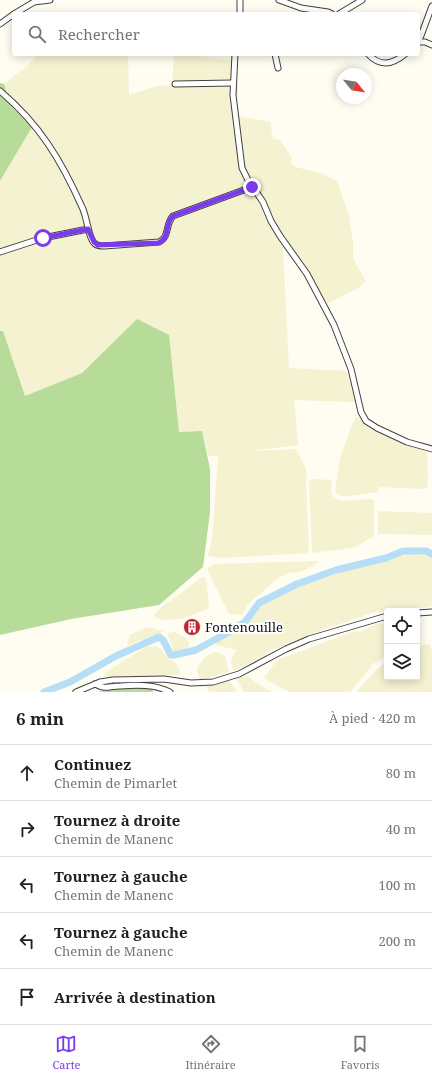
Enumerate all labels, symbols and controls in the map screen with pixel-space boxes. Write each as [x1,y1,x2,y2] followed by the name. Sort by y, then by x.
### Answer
[12,12,420,56] search box
[26,23,48,45] icon: search
[58,24,140,44] text: Rechercher
[336,68,372,104] north arrow
[243,178,261,196] route end
[34,229,52,247] route start
[384,608,420,680] map controls
[384,608,420,644] button: locate
[182,617,202,637] building icon: Fontenouille
[205,618,283,636] place label: Fontenouille
[384,644,420,680] button: layers
[16,707,64,730] text: 6 min
[329,709,416,727] text: À pied · 420 m
[54,754,131,774] text: Continuez
[16,762,38,784] icon: ahead
[386,764,416,782] text: 80 m
[54,774,177,792] text: Chemin de Pimarlet
[54,810,180,830] text: Tournez à droite
[16,818,38,840] icon: right
[386,820,416,838] text: 40 m
[54,830,173,848] text: Chemin de Manenc
[54,866,188,886] text: Tournez à gauche
[16,874,38,896] icon: left
[379,876,416,894] text: 100 m
[54,886,173,904] text: Chemin de Manenc
[54,922,188,942] text: Tournez à gauche
[16,930,38,952] icon: left
[379,932,416,950] text: 200 m
[54,942,173,960] text: Chemin de Manenc
[16,986,38,1008] icon: arrive
[54,987,216,1007] text: Arrivée à destination
[53,1033,80,1072] tab: Carte
[186,1033,236,1072] tab: Itinéraire
[341,1033,379,1072] tab: Favoris

